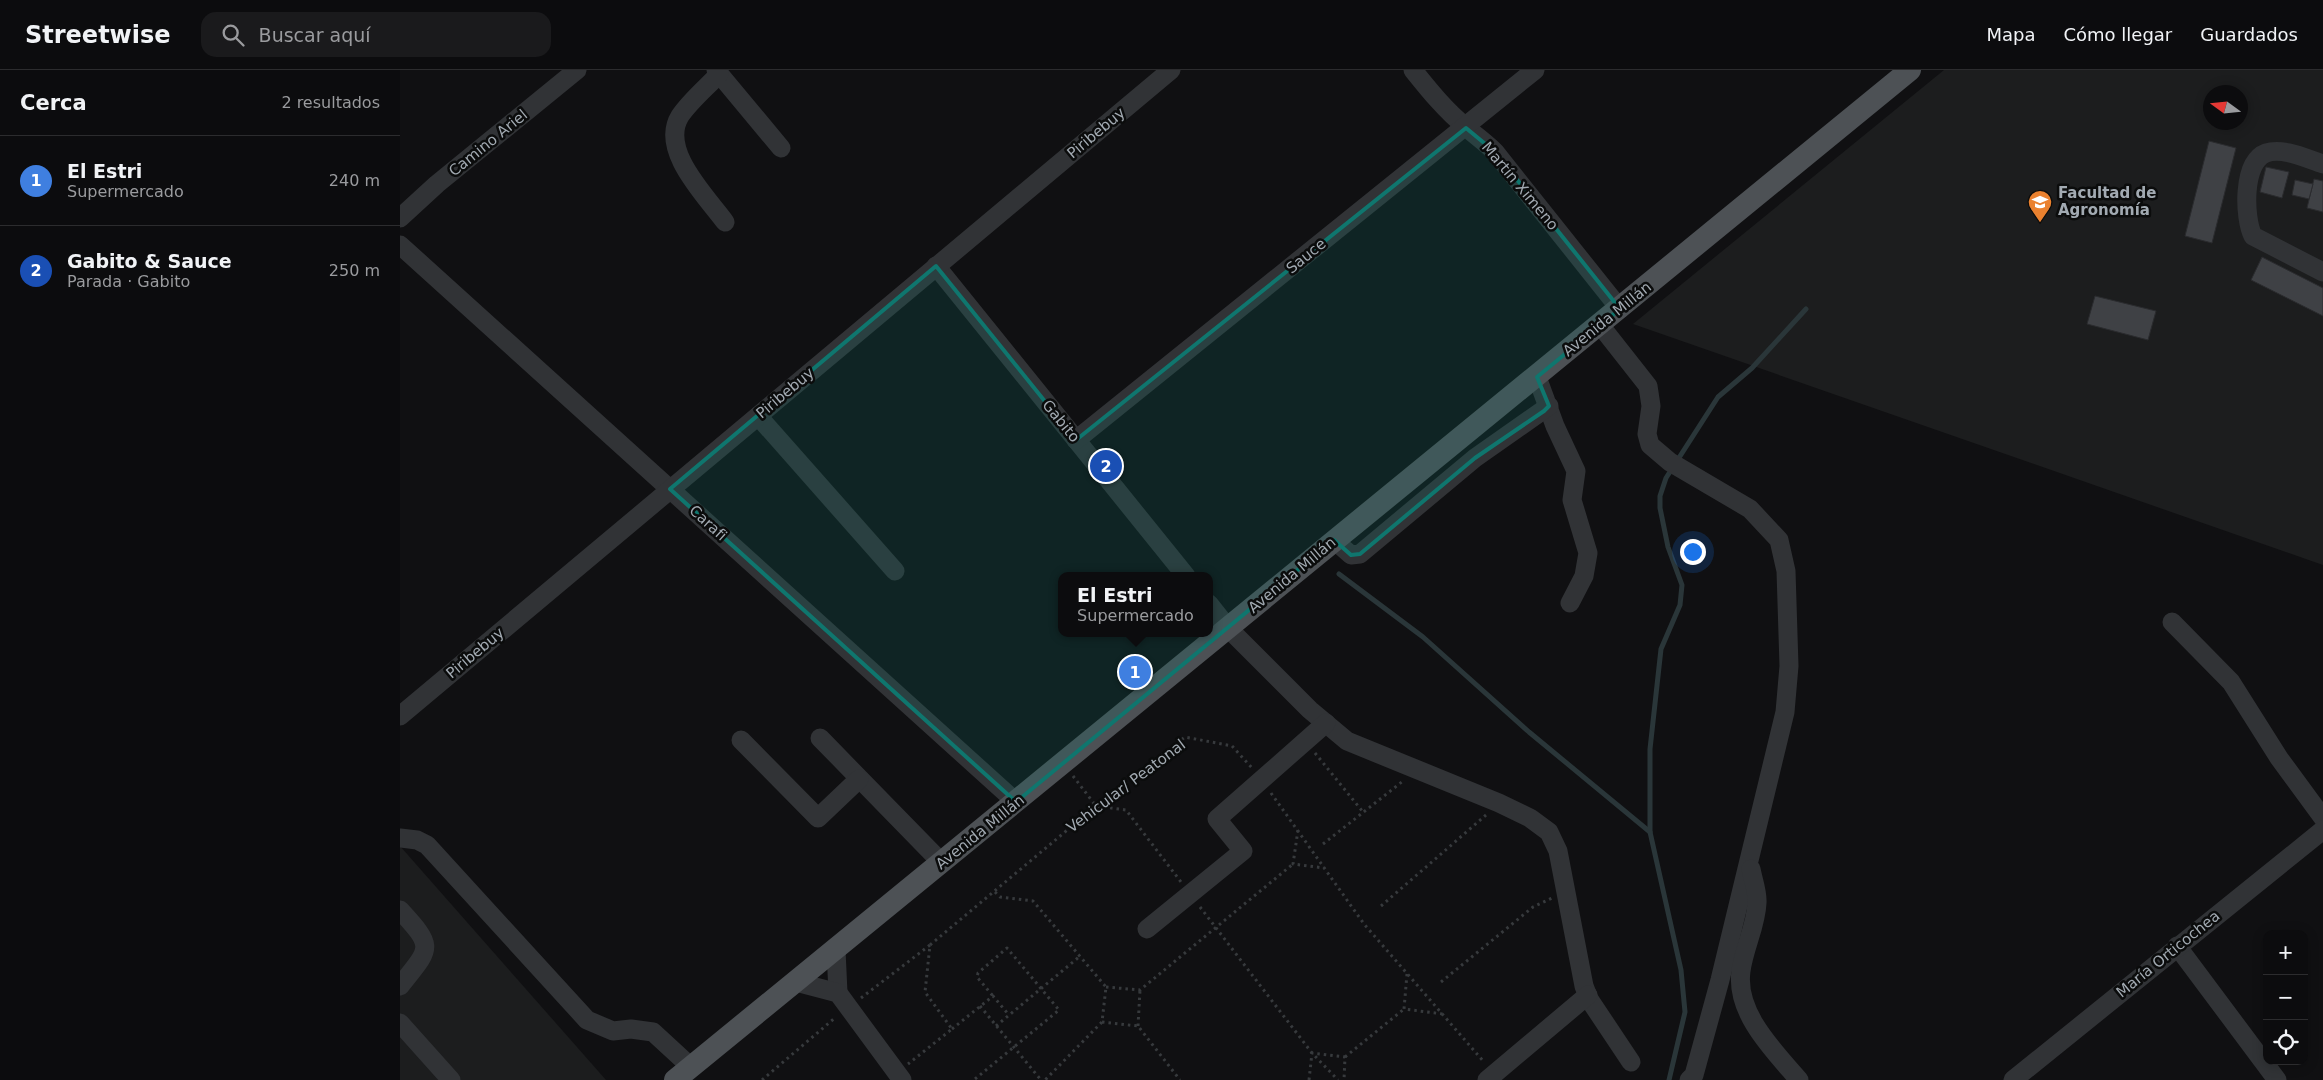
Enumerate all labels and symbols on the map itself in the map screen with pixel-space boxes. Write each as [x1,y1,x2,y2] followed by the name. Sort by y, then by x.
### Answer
[2203,85,2248,130] north arrow
[1063,104,1129,162] street label: Piribebuy
[445,106,531,180] street label: Camino Ariel
[1478,138,1562,234] street label: Martín Ximeno
[2058,184,2156,219] place label: Facultad de Agronomía
[2027,189,2053,223] school or university icon: Facultad de Agronomía
[1283,235,1329,277] street label: Sauce
[1559,278,1655,360] street label: Avenida Millán
[752,364,818,422] street label: Piribebuy
[1038,396,1084,446] street label: Gabito
[1090,447,1122,485] pin: 2
[685,501,731,545] street label: Carafi
[1245,533,1339,617] street label: Avenida Millán
[1680,539,1706,565] your location
[442,624,508,682] street label: Piribebuy
[1119,653,1151,691] pin: 1
[1063,735,1189,837] street label: Vehicular/ Peatonal
[932,791,1028,873] street label: Avenida Millán
[2113,907,2223,1001] street label: María Orticochea

